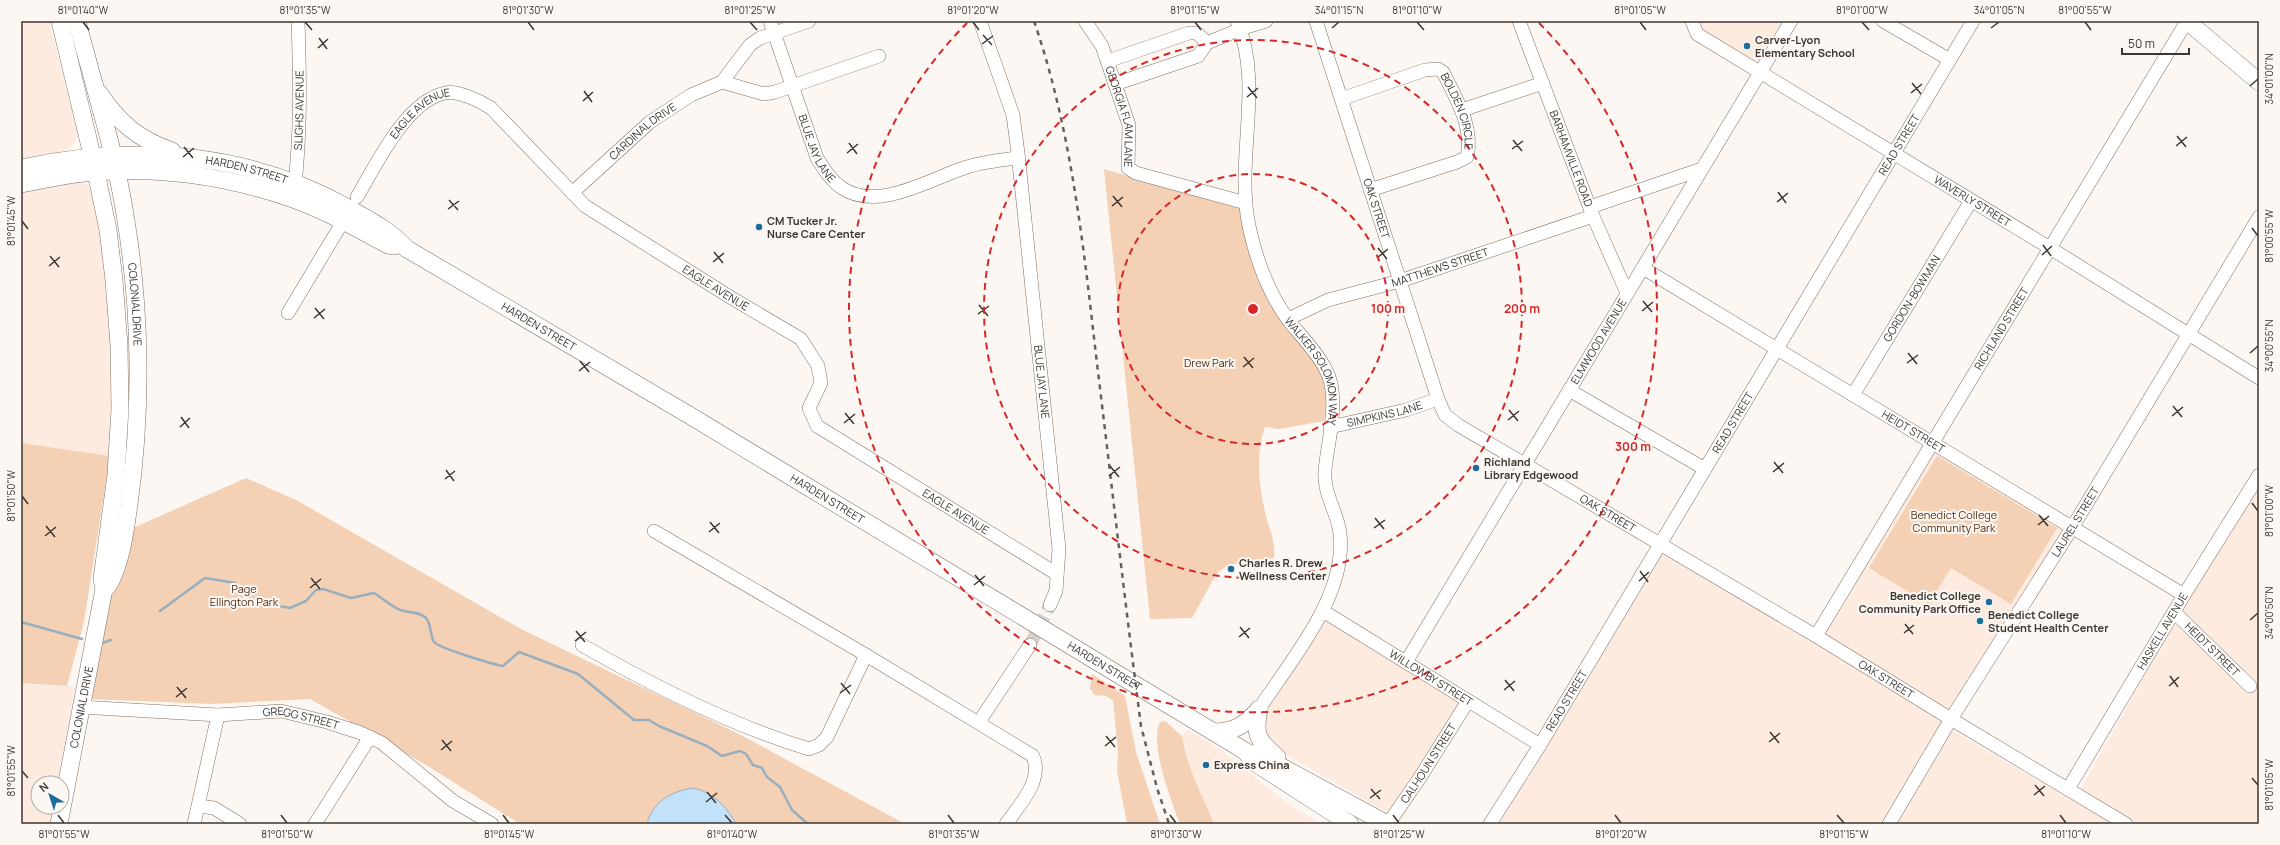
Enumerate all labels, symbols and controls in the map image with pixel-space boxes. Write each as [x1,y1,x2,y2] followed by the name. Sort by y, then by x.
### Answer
[58,3,109,17] text: 81°01'40"W
[280,3,331,17] text: 81°01'35"W
[502,3,554,17] text: 81°01'30"W
[724,3,776,17] text: 81°01'25"W
[947,3,999,17] text: 81°01'20"W
[1170,3,1220,17] text: 81°01'15"W
[1315,3,1363,17] text: 34°01'15"N
[1392,3,1442,17] text: 81°01'10"W
[1614,3,1666,17] text: 81°01'05"W
[1836,3,1889,17] text: 81°01'00"W
[1974,3,2025,17] text: 34°01'05"N
[2058,3,2112,17] text: 81°00'55"W
[2122,30,2189,56] scale bar
[1755,32,1855,60] place label: Carver-Lyon Elementary School
[2128,35,2155,52] text: 50 m
[1742,41,1752,51] marker: Carver-Lyon Elementary School
[2262,53,2276,105] text: 34°01'00"N
[1102,64,1137,168] street label: GEORGIA FLAM LANE
[290,70,306,151] street label: SLIGHS AVENUE
[1438,70,1477,150] street label: BOLDEN CIRCLE
[386,84,451,142] street label: EAGLE AVENUE
[605,99,679,163] street label: CARDINAL DRIVE
[1546,108,1597,209] street label: BARHAMVILLE ROAD
[1874,110,1923,178] street label: READ STREET
[795,112,839,186] street label: BLUE JAY LANE
[205,152,290,187] street label: HARDEN STREET
[1931,171,2014,230] street label: WAVERLY STREET
[1360,176,1394,241] street label: OAK STREET
[4,195,18,246] text: 81°01'45"W
[2262,209,2276,263] text: 81°00'55"W
[767,213,866,241] place label: CM Tucker Jr. Nurse Care Center
[754,222,764,232] marker: CM Tucker Jr. Nurse Care Center
[1390,244,1491,290] street label: MATTHEWS STREET
[1879,252,1943,344] street label: GORDON-BOWMAN
[680,261,752,314] street label: EAGLE AVENUE
[125,262,146,346] street label: COLONIAL DRIVE
[1970,284,2032,372] street label: RICHLAND STREET
[1567,296,1630,387] street label: ELMWOOD AVENUE
[499,298,580,354] street label: HARDEN STREET
[1371,300,1405,317] text: 100 m
[1504,300,1540,317] text: 200 m
[1246,302,1260,316] centre of rings
[1282,313,1341,427] street label: WALKER SOLOMON WAY
[2262,320,2276,372] text: 34°00'55"N
[1031,344,1053,419] street label: BLUE JAY LANE
[1184,355,1235,370] park label: Drew Park
[1708,389,1757,456] street label: READ STREET
[1345,397,1424,430] street label: SIMPKINS LANE
[1879,406,1949,456] street label: HEIDT STREET
[1615,438,1651,455] text: 300 m
[1484,454,1578,482] place label: Richland Library Edgewood
[1471,463,1481,473] marker: Richland Library Edgewood
[4,470,18,522] text: 81°01'50"W
[788,470,868,527] street label: HARDEN STREET
[2048,483,2102,560] street label: LAUREL STREET
[2262,484,2276,537] text: 81°01'00"W
[920,485,992,537] street label: EAGLE AVENUE
[1577,491,1639,535] street label: OAK STREET
[1911,507,1998,535] park label: Benedict College Community Park
[1239,555,1327,583] place label: Charles R. Drew Wellness Center
[1226,564,1236,574] marker: Charles R. Drew Wellness Center
[210,581,279,609] park label: Page Ellington Park
[2262,586,2276,639] text: 34°00'50"N
[1859,588,1981,616] place label: Benedict College Community Park Office
[2133,589,2191,672] street label: HASKELL AVENUE
[1984,597,1994,607] marker: Benedict College Community Park Office
[1988,607,2109,635] place label: Benedict College Student Health Center
[1975,616,1985,626] marker: Benedict College Student Health Center
[2182,619,2244,679] street label: HEIDT STREET
[1065,638,1145,694] street label: HARDEN STREET
[1387,646,1476,709] street label: WILLOWBY STREET
[1856,656,1917,702] street label: OAK STREET
[66,665,96,749] street label: COLONIAL DRIVE
[1542,667,1590,734] street label: READ STREET
[262,703,342,733] street label: GREGG STREET
[1397,720,1460,806] street label: CALHOUN STREET
[4,745,18,797] text: 81°01'55"W
[1214,757,1290,772] place label: Express China
[2262,759,2276,811] text: 81°01'05"W
[1201,760,1211,770] marker: Express China
[30,775,70,815] north arrow
[36,778,51,795] text: N
[38,827,90,841] text: 81°01'55"W
[261,827,313,841] text: 81°01'50"W
[484,827,535,841] text: 81°01'45"W
[707,827,758,841] text: 81°01'40"W
[929,827,980,841] text: 81°01'35"W
[1150,827,1202,841] text: 81°01'30"W
[1373,827,1425,841] text: 81°01'25"W
[1595,827,1647,841] text: 81°01'20"W
[1819,827,1869,841] text: 81°01'15"W
[2041,827,2091,841] text: 81°01'10"W

